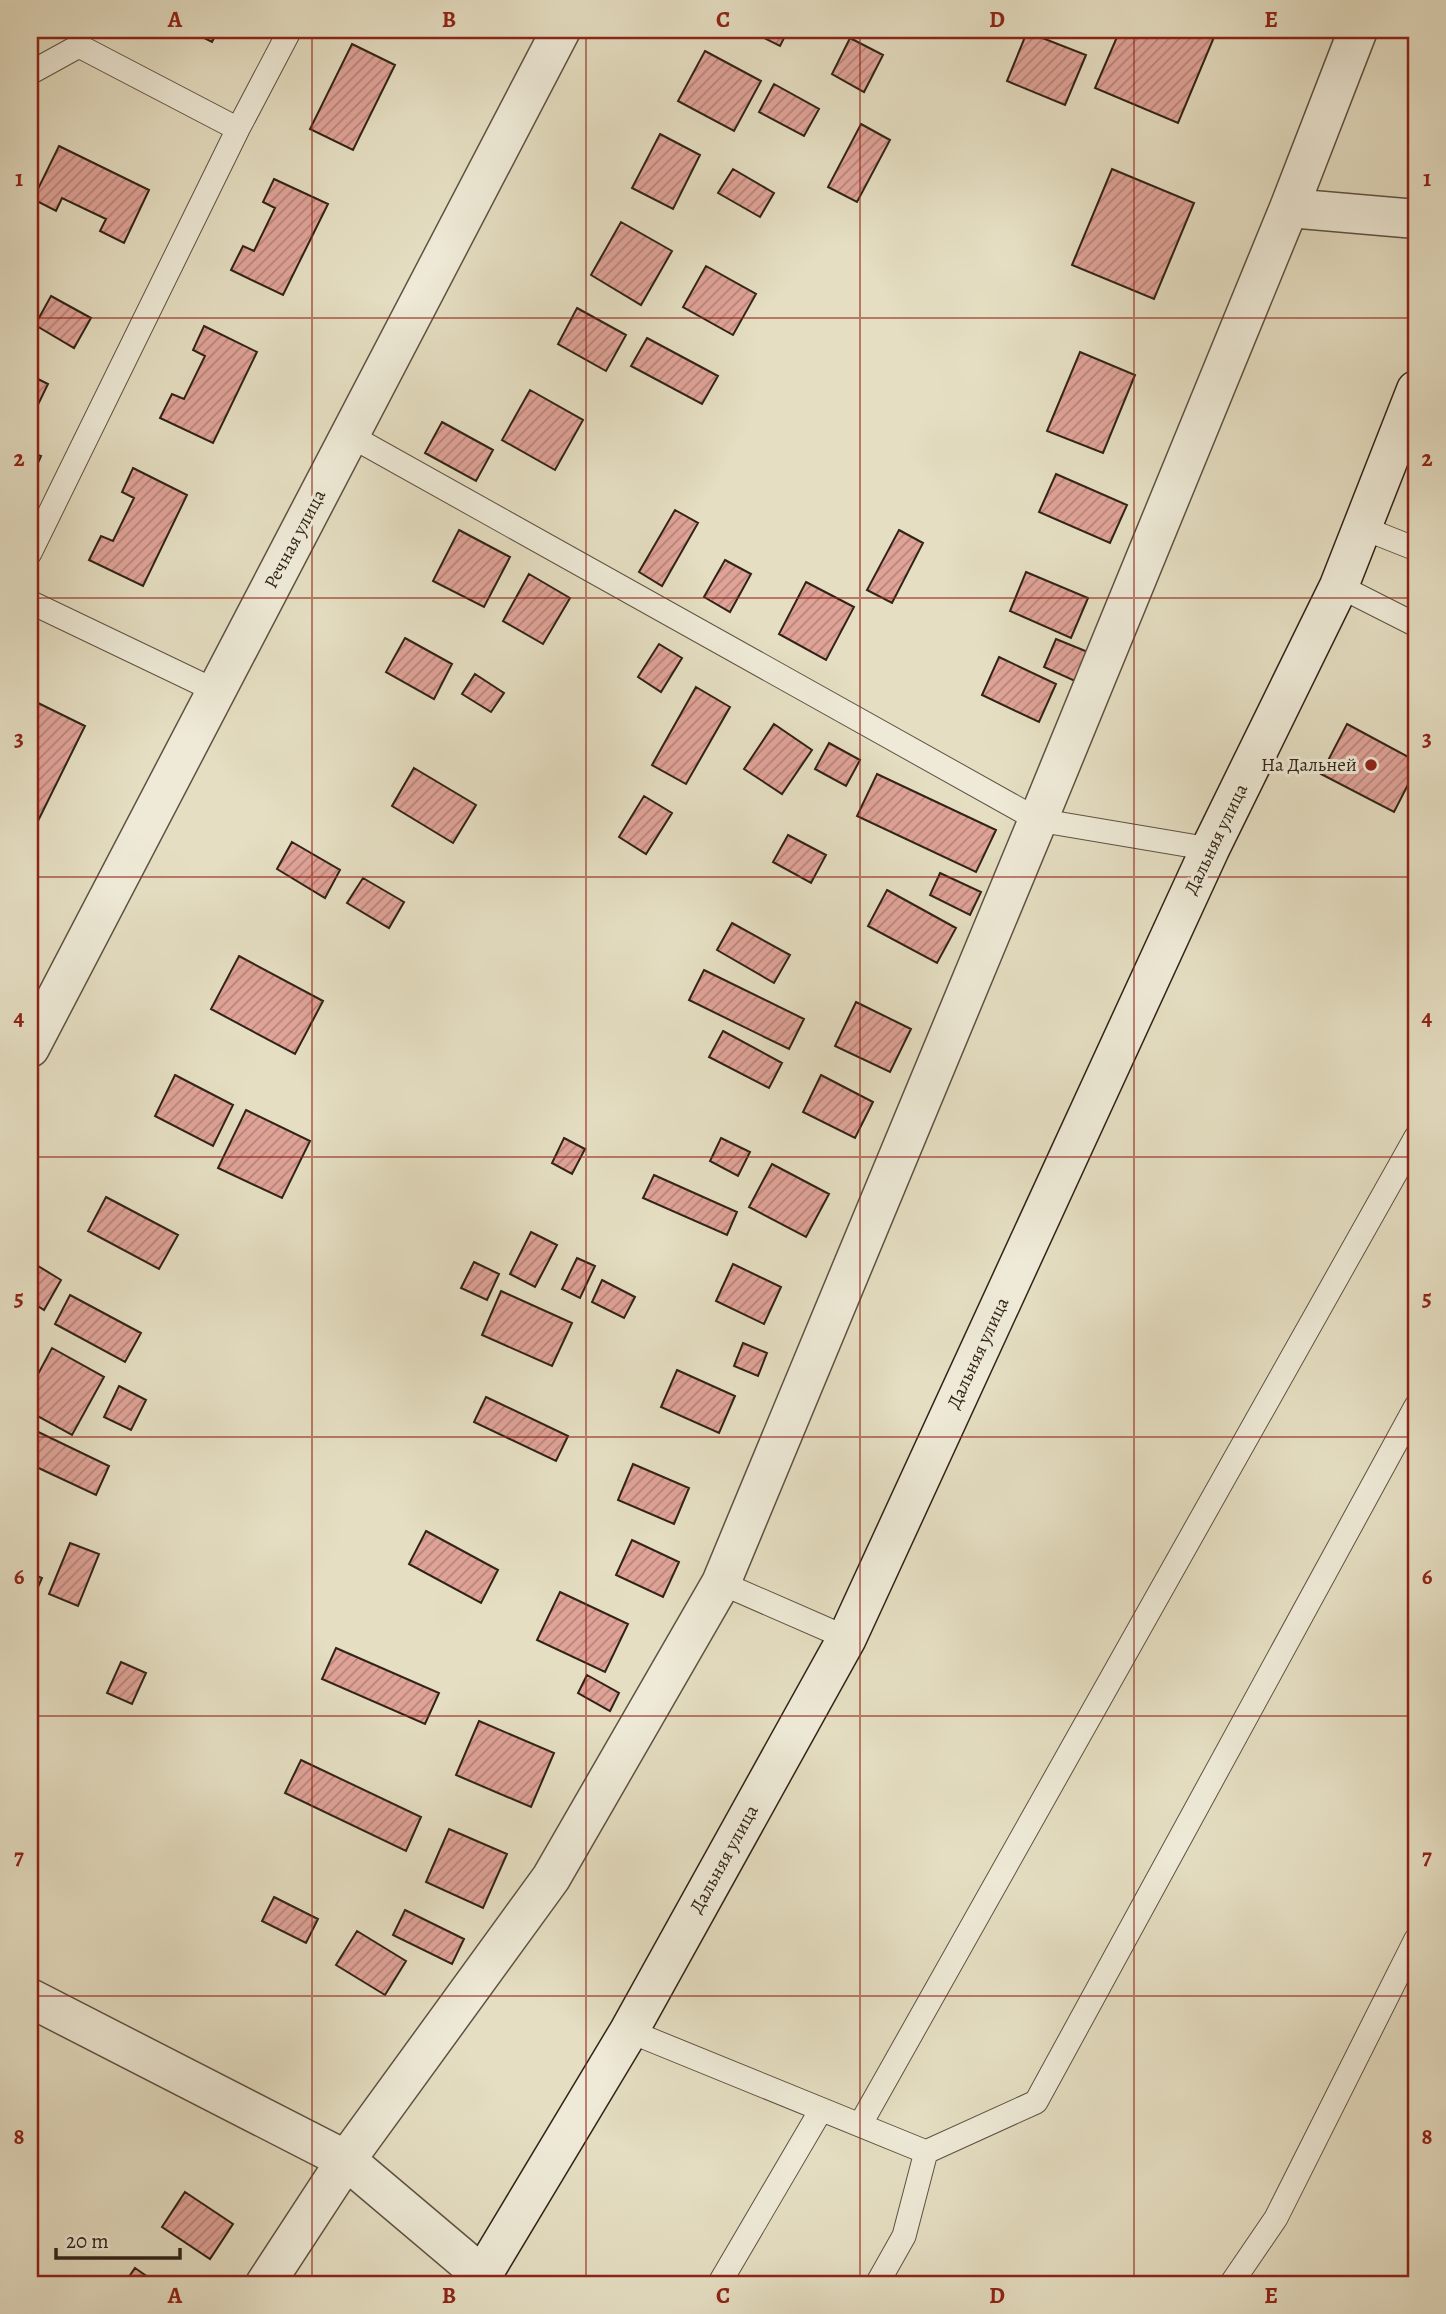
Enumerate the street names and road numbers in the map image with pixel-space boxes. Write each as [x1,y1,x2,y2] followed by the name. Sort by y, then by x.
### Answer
[258,485,332,593] street label: Речная улица
[1178,779,1254,899] street label: Дальняя улица
[941,1293,1015,1413] street label: Дальняя улица
[683,1800,765,1918] street label: Дальняя улица

